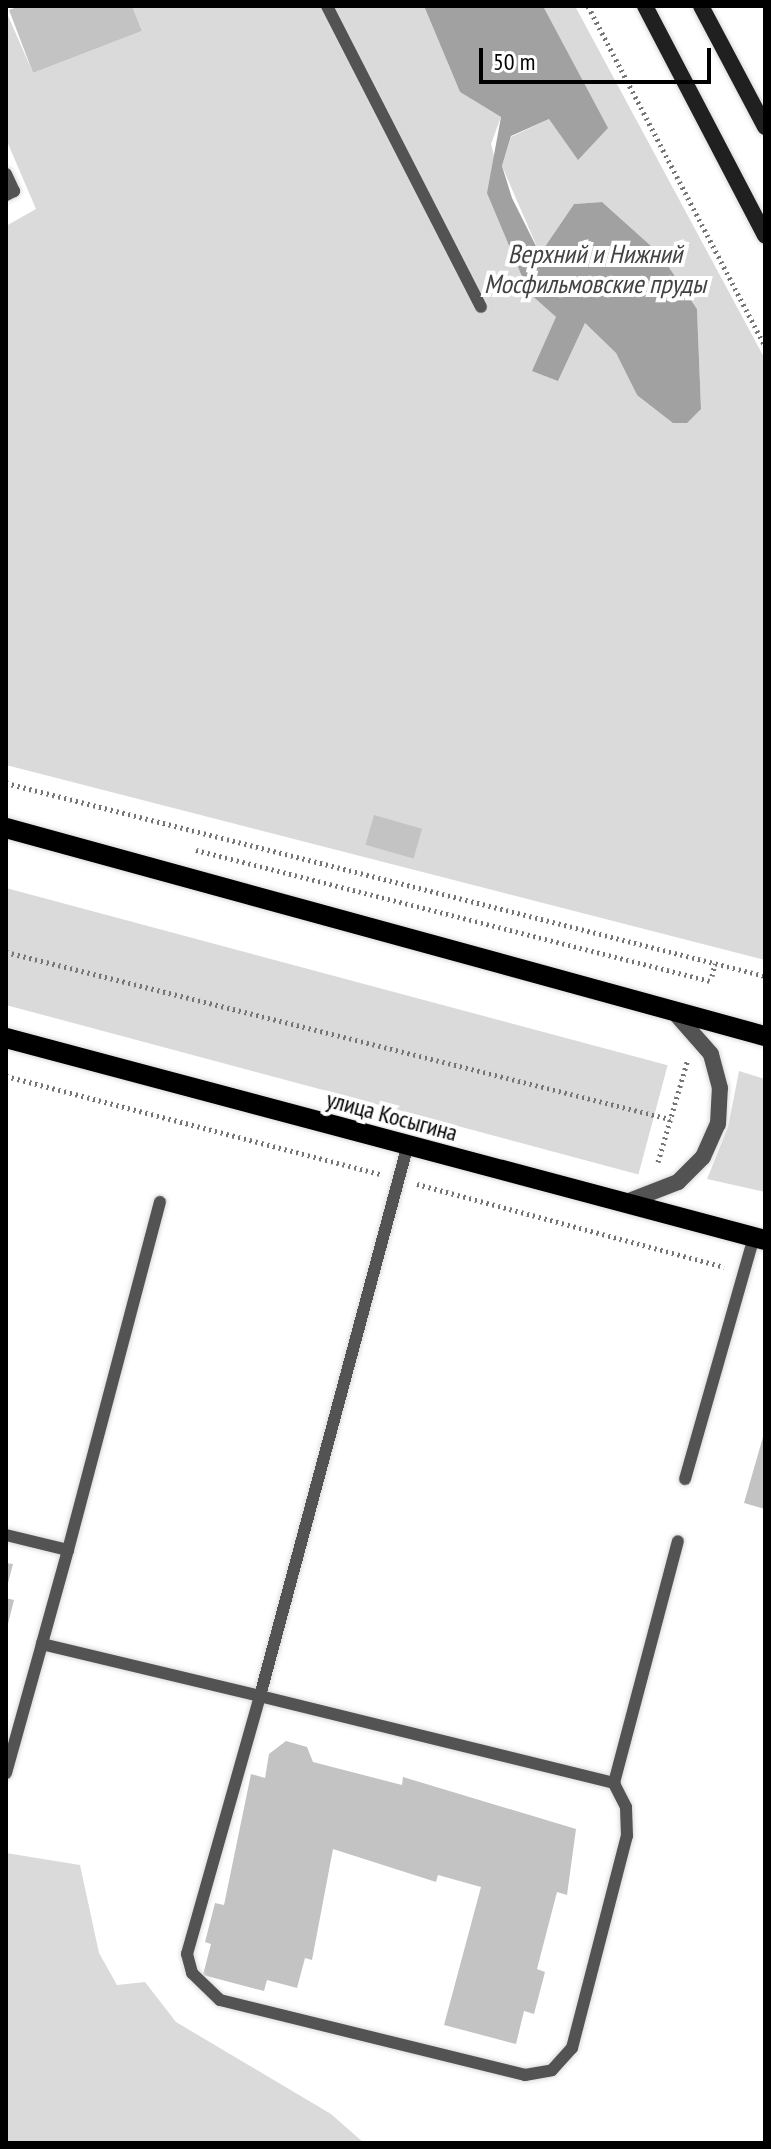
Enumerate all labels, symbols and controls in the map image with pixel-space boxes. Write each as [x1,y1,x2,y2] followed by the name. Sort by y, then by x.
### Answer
[483,32,715,82] scale bar
[493,46,535,77] text: 50 m
[484,238,706,300] water label: Верхний и Нижний Мосфильмовские пруды
[323,1085,461,1147] street label: улица Косыгина

